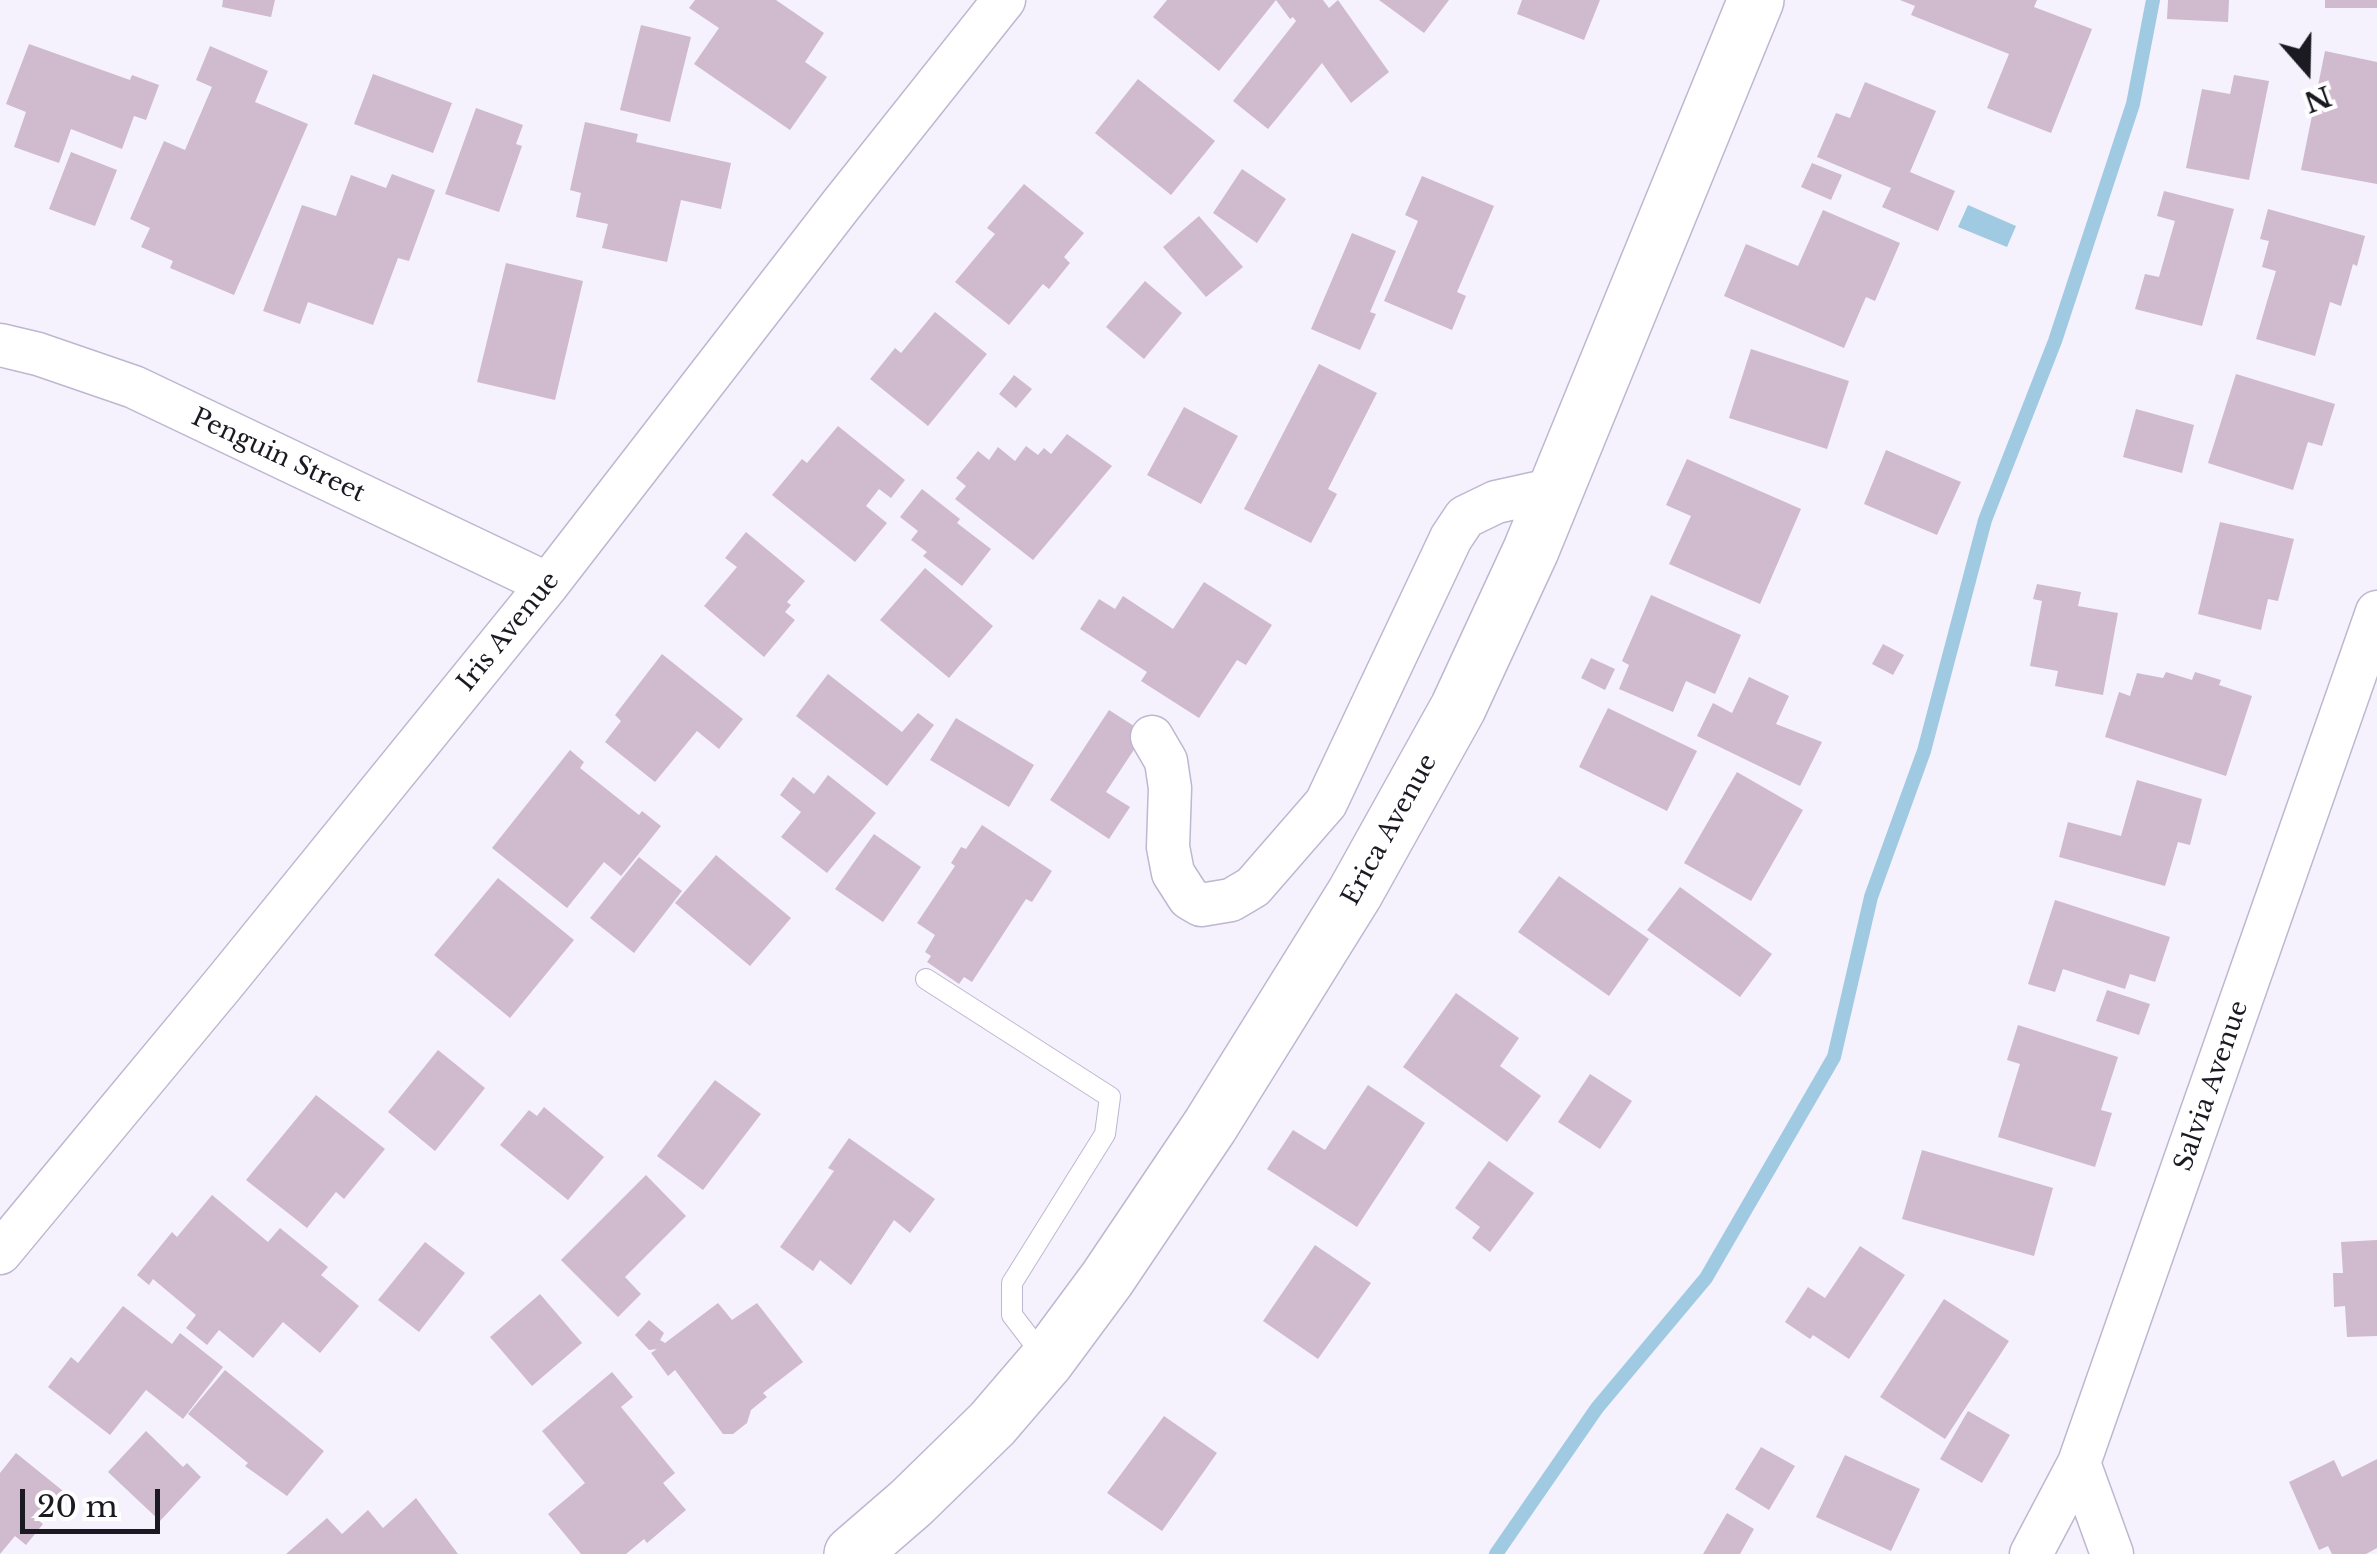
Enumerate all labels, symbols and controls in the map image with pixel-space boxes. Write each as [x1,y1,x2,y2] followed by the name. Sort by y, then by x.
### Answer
[2257,20,2357,120] north arrow
[2299,78,2336,120] text: N
[187,403,369,509] street label: Penguin Street
[452,566,566,698] street label: Iris Avenue
[1336,749,1444,911] street label: Erica Avenue
[2169,997,2255,1175] street label: Salvia Avenue
[25,1469,165,1531] scale bar
[37,1488,118,1525] text: 20 m

